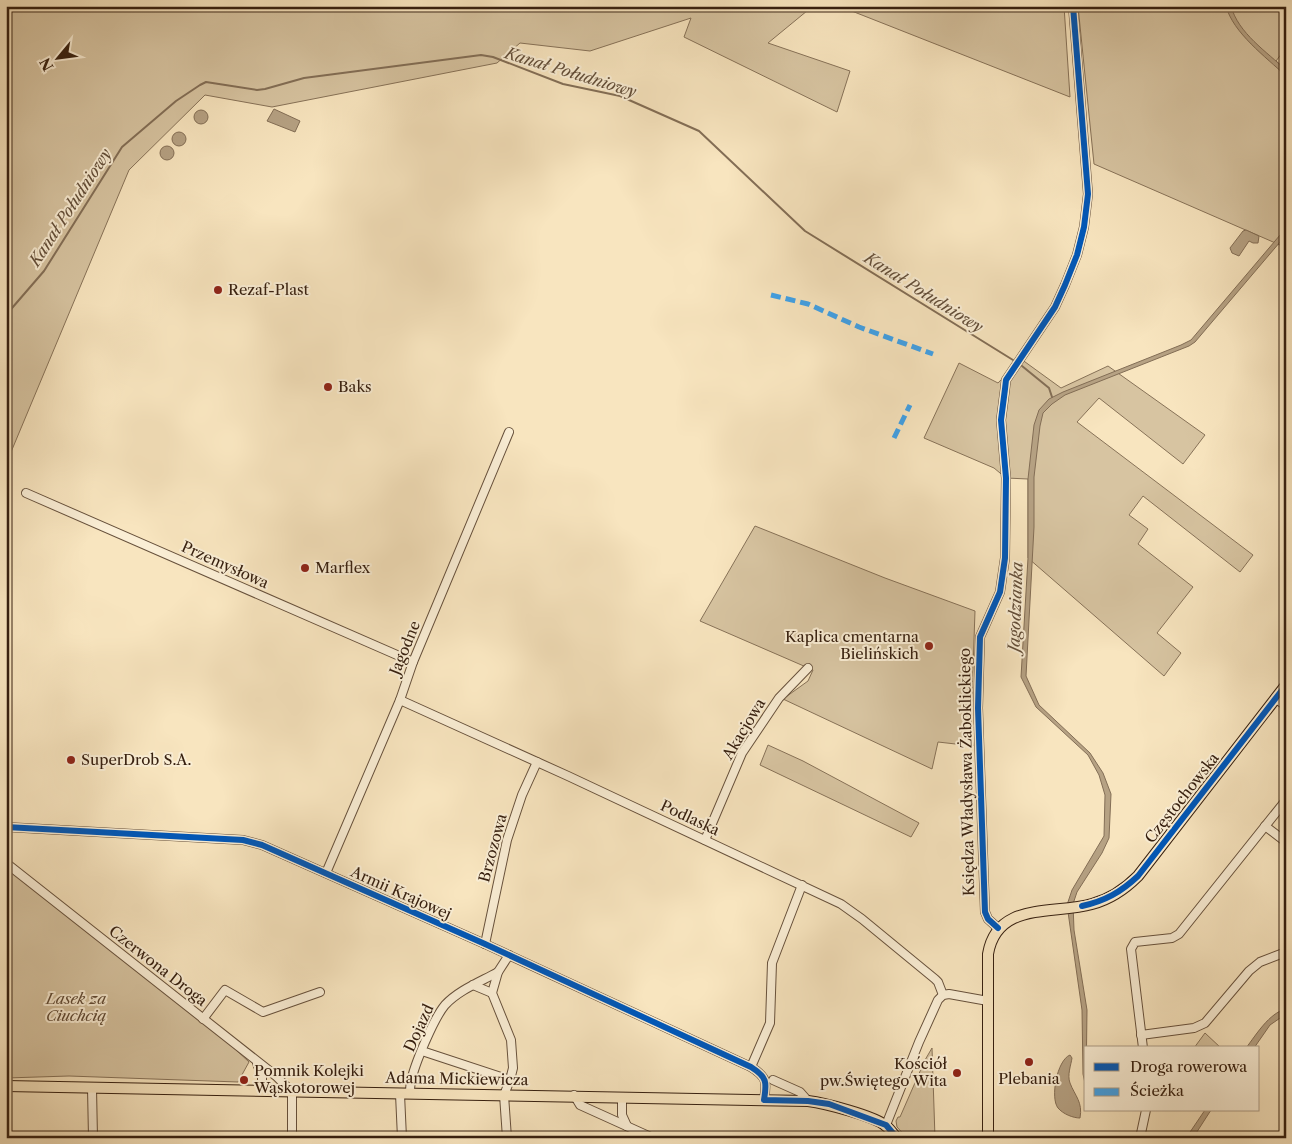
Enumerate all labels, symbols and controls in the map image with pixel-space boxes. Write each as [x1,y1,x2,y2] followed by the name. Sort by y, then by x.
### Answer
[32,32,82,82] north arrow
[501,42,639,102] water label: Kanał Południowy
[36,55,57,74] text: N
[23,144,116,271] water label: Kanał Południowy
[859,246,987,337] water label: Kanał Południowy
[228,280,310,299] place label: Rezaf-Plast
[212,284,224,296] marker: Rezaf-Plast
[338,377,372,396] place label: Baks
[322,381,334,393] marker: Baks
[179,537,272,592] street label: Przemysłowa
[315,558,370,577] place label: Marflex
[1003,561,1027,657] water label: Jagodzianka
[299,562,311,574] marker: Marflex
[384,618,424,680] street label: Jagodne
[785,627,920,663] place label: Kaplica cmentarna Bielińskich
[923,640,935,652] marker: Kaplica cmentarna Bielińskich
[955,648,978,896] street label: Księdza Władysława Żaboklickiego
[717,695,769,764] street label: Akacjowa
[1140,749,1223,847] street label: Częstochowska
[81,750,191,769] place label: SuperDrob S.A.
[65,754,77,766] marker: SuperDrob S.A.
[658,796,723,840] street label: Podlaska
[474,811,511,884] street label: Brzozowa
[347,861,454,923] street label: Armii Krajowej
[105,921,211,1010] street label: Czerwona Droga
[45,989,106,1025] park label: Lasek za Ciuchcią
[399,1001,438,1055] street label: Dojazd
[1084,1046,1260,1112] legend
[820,1054,947,1090] place label: Kościół pw.Świętego Wita
[1023,1056,1035,1068] marker: Plebania
[1130,1057,1247,1076] text: Droga rowerowa
[253,1061,364,1097] place label: Pomnik Kolejki Wąskotorowej
[951,1067,963,1079] marker: Kościół pw.Świętego Wita
[384,1068,529,1089] street label: Adama Mickiewicza
[998,1069,1060,1088] place label: Plebania
[238,1074,250,1086] marker: Pomnik Kolejki Wąskotorowej
[1130,1081,1184,1100] text: Ścieżka

